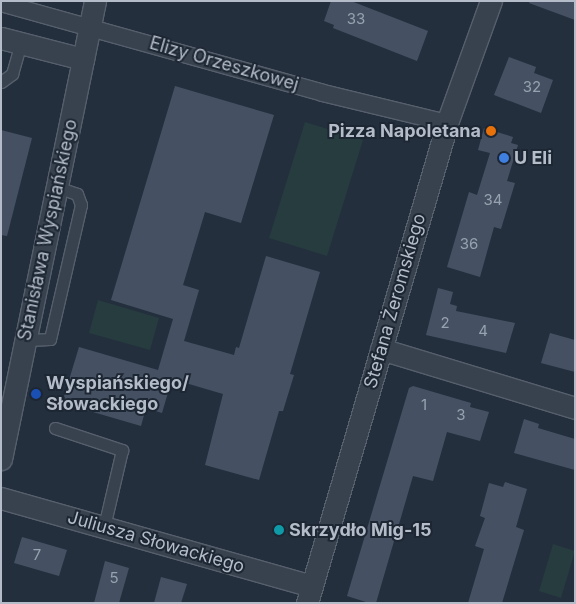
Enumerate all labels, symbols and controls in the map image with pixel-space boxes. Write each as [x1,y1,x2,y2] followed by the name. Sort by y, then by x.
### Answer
[347,10,365,28] house number: 33
[147,32,301,96] street label: Elizy Orzeszkowej
[523,78,541,96] house number: 32
[14,117,82,343] street label: Stanisława Wyspiańskiego
[328,120,481,142] place label: Pizza Napoletana
[485,125,497,137] marker: Pizza Napoletana
[514,147,552,169] place label: U Eli
[498,152,510,164] marker: U Eli
[484,191,502,209] house number: 34
[360,211,430,391] street label: Stefana Żeromskiego
[460,235,478,253] house number: 36
[440,314,450,332] house number: 2
[478,322,488,340] house number: 4
[46,373,189,416] place label: Wyspiańskiego/ Słowackiego
[30,388,42,400] marker: Wyspiańskiego/ Słowackiego
[421,396,427,414] house number: 1
[456,406,466,424] house number: 3
[65,506,247,578] street label: Juliusza Słowackiego
[289,519,432,541] place label: Skrzydło Mig-15
[273,524,285,536] marker: Skrzydło Mig-15
[33,546,41,564] house number: 7
[109,569,119,587] house number: 5

